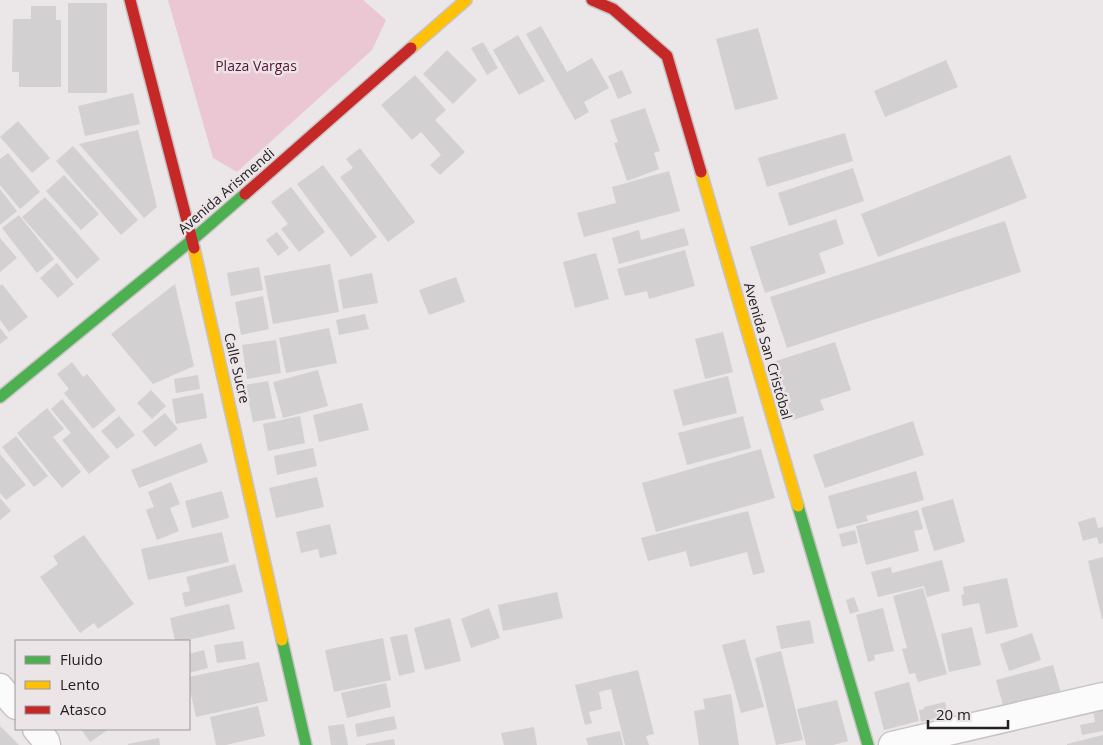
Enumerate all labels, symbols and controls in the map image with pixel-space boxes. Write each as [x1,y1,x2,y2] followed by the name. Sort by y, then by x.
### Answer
[215,56,297,75] park label: Plaza Vargas
[173,143,278,238] street label: Avenida Arismendi
[740,280,797,422] street label: Avenida San Cristóbal
[220,331,255,405] street label: Calle Sucre
[15,640,190,730] legend
[60,649,103,669] text: Fluido
[60,674,100,694] text: Lento
[928,698,1008,730] scale bar
[60,699,107,719] text: Atasco
[936,704,971,724] text: 20 m

